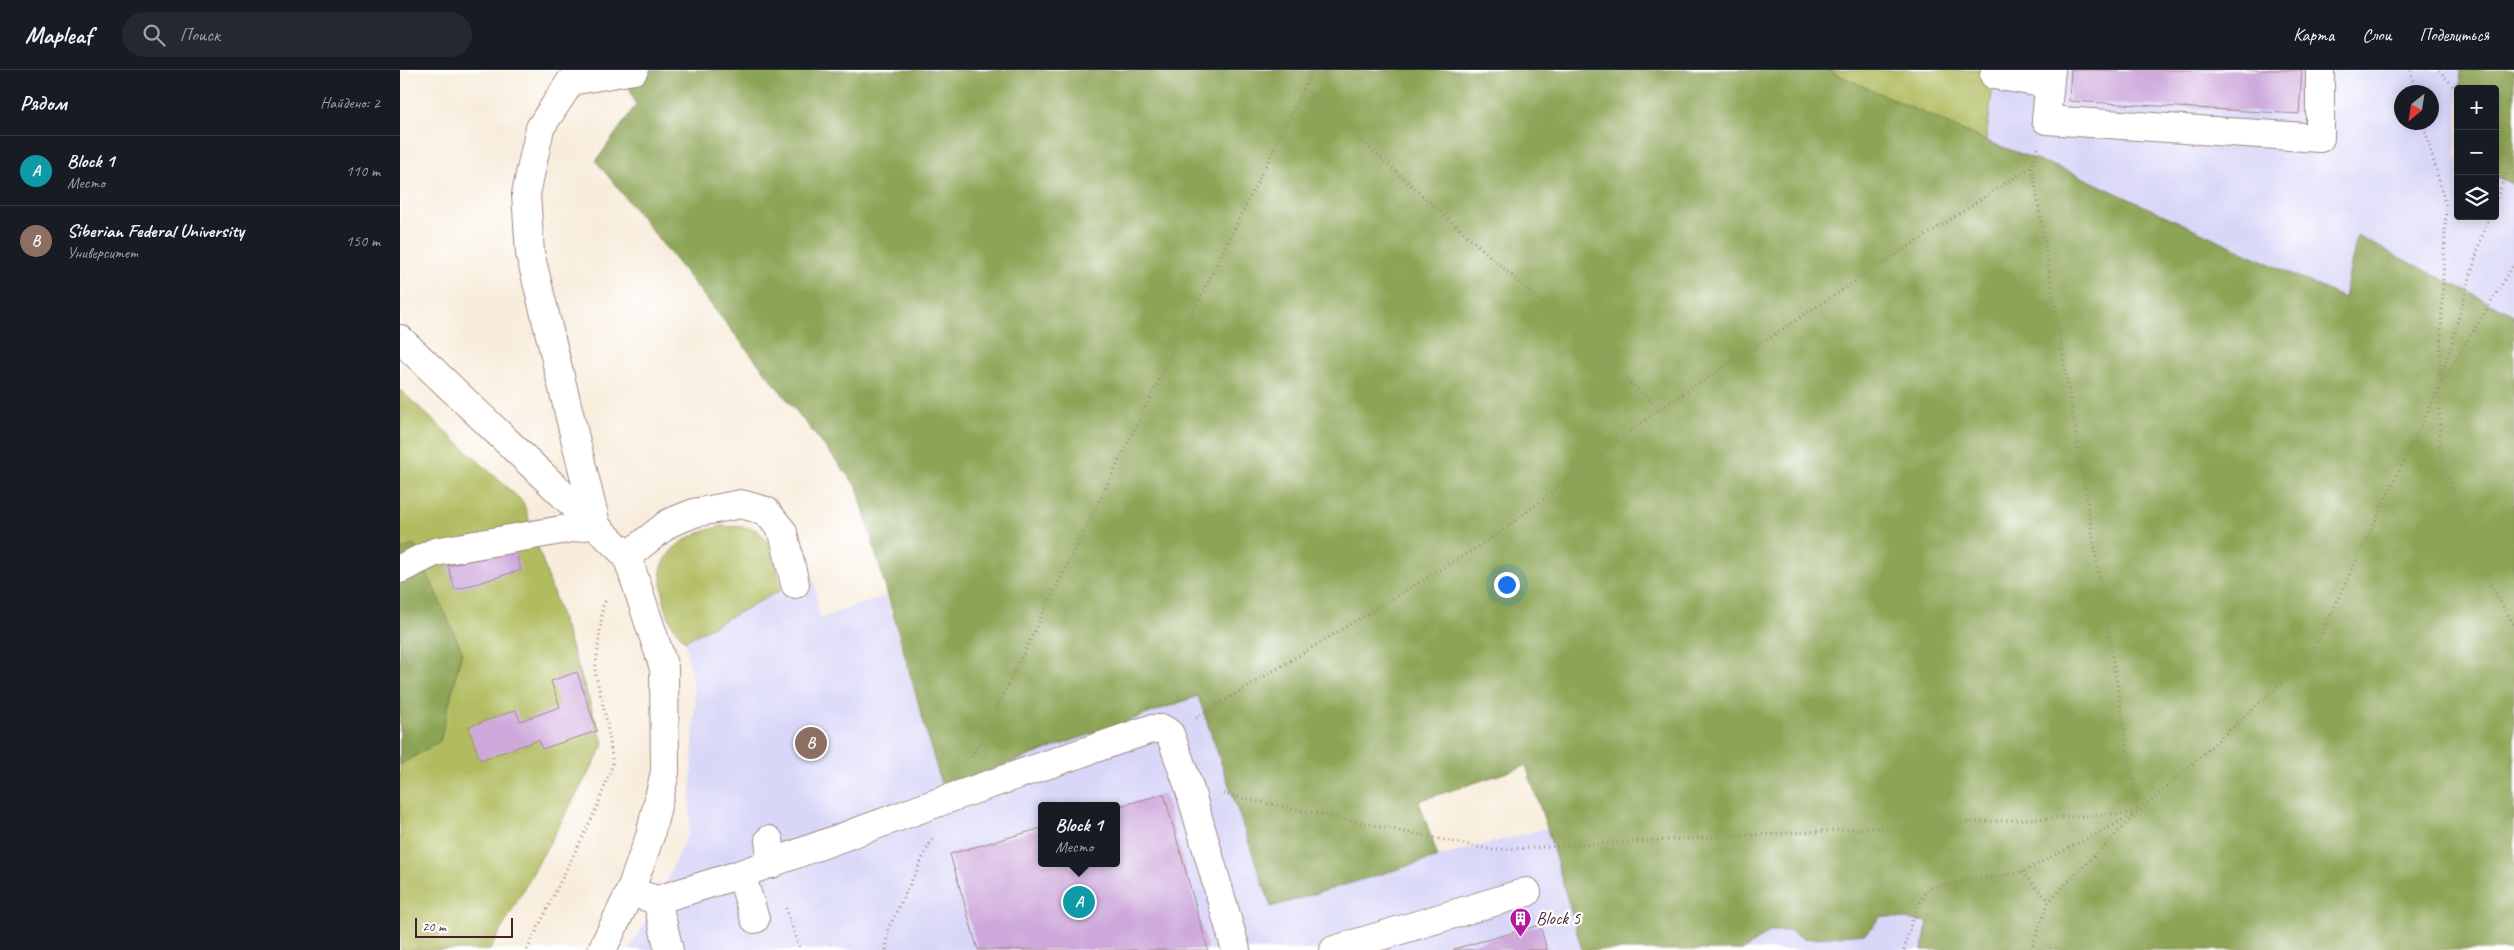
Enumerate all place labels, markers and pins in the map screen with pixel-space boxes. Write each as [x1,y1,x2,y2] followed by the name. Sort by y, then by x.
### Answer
[795,724,827,762] pin: B
[1063,883,1095,921] pin: A
[1508,906,1532,937] building icon: Block 5
[1536,907,1581,929] place label: Block 5

